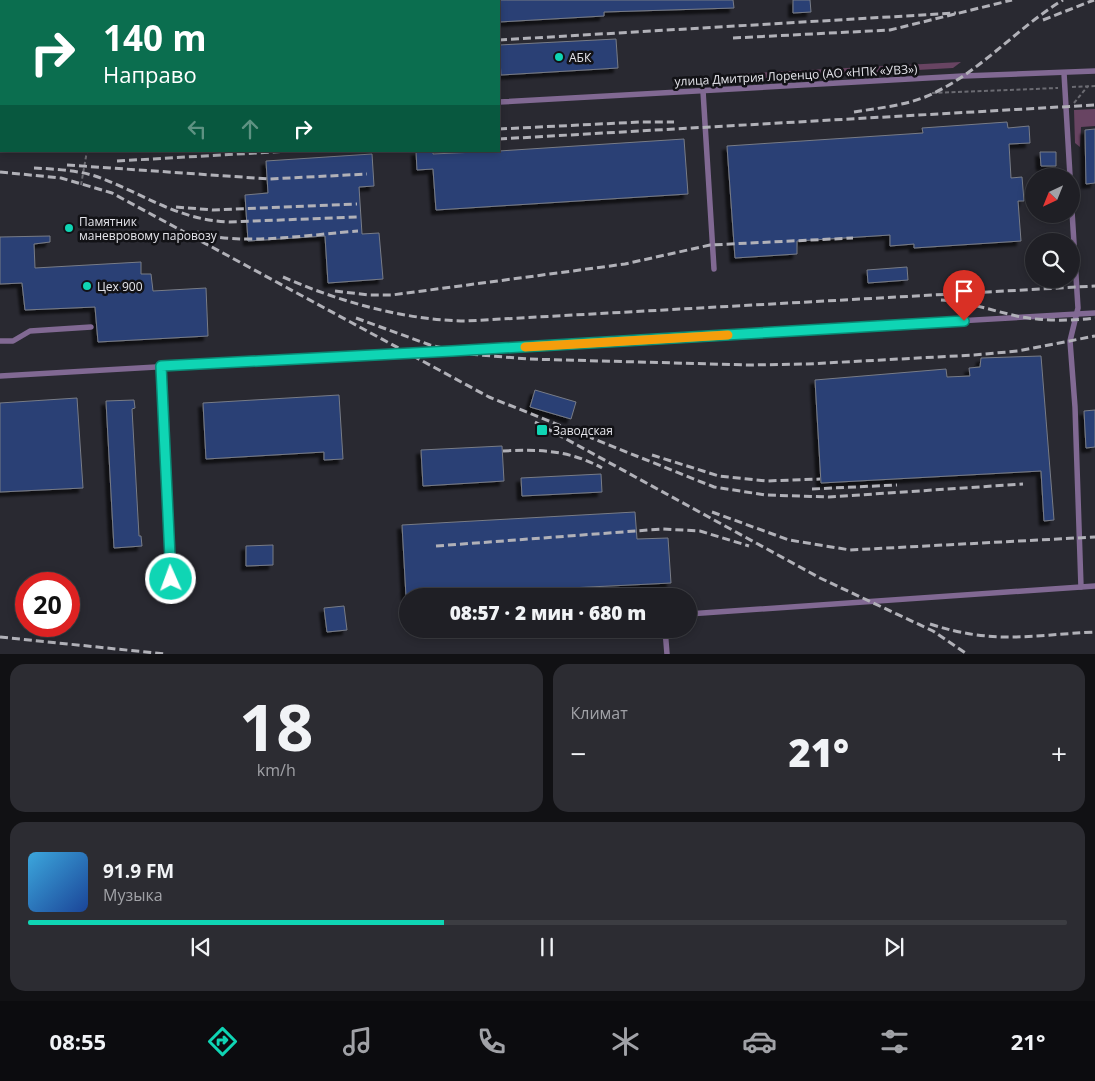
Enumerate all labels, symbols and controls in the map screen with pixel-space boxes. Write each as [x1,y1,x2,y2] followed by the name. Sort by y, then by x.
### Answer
[103,14,207,61] text: 140 m
[20,20,85,85] icon: right
[569,49,592,66] place label: АБК
[553,51,565,63] marker: АБК
[103,59,197,89] text: Направо
[674,60,918,90] street label: улица Дмитрия Лоренцо (АО «НПК «УВЗ»)
[183,115,211,143] icon: left
[236,115,264,143] icon: ahead
[289,115,317,143] icon: right
[1025,168,1080,222] north arrow
[1025,168,1080,288] map controls
[79,213,218,244] place label: Памятник маневровому паровозу
[63,222,75,234] marker: Памятник маневровому паровозу
[1025,233,1080,288] button: search
[943,270,985,321] pin
[950,277,978,305] icon: arrive
[97,278,143,295] place label: Цех 900
[81,280,93,292] marker: Цех 900
[553,422,613,439] place label: Заводская
[535,423,549,437] marker: Заводская
[144,552,196,604] position arrow
[15,572,80,637] speed limit sign: 20
[450,600,646,626] text: 08:57 · 2 мин · 680 m
[239,682,313,770] text: 18
[571,702,628,724] text: Климат
[788,726,849,778] text: 21°
[571,734,587,772] text: −
[1051,734,1067,772] text: +
[257,759,296,781] text: km/h
[103,858,174,884] text: 91.9 FM
[103,884,163,906] text: Музыка
[187,933,215,961] icon: previous
[533,933,561,961] icon: pause
[880,933,908,961] icon: next
[205,1024,240,1059] icon: directions
[340,1024,375,1059] icon: music
[474,1024,509,1059] icon: phone
[608,1024,643,1059] icon: climate
[742,1024,777,1059] icon: car
[877,1024,912,1059] icon: filters
[50,1026,106,1056] text: 08:55
[1011,1026,1045,1056] text: 21°

